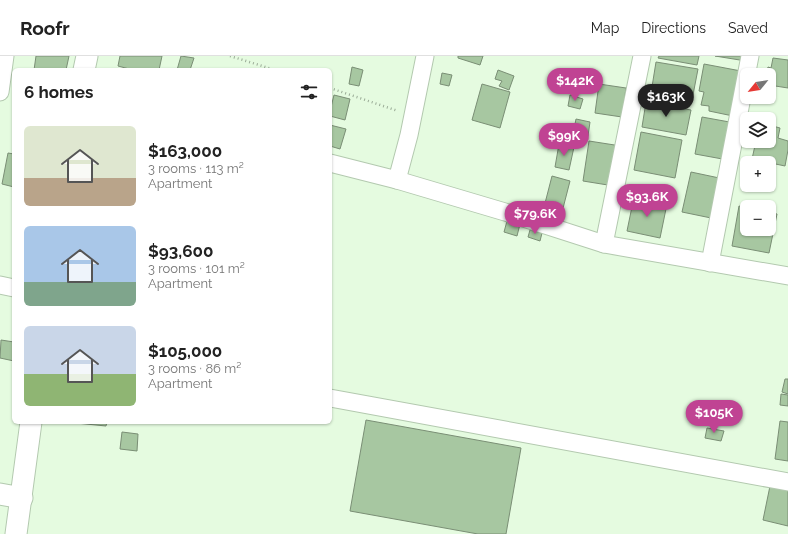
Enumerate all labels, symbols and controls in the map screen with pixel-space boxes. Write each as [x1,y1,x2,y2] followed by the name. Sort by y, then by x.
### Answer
[20,17,70,39] text: Roofr
[591,20,619,36] text: Map
[641,20,706,36] text: Directions
[728,20,768,36] text: Saved
[547,68,603,102] pin: $142K
[740,68,776,104] north arrow
[740,68,776,236] map controls
[556,73,594,88] text: $142K
[298,81,320,103] icon: filters
[24,82,93,102] text: 6 homes
[638,84,694,118] pin: $163K
[647,89,685,104] text: $163K
[740,112,776,148] button: layers
[540,123,588,157] pin: $99K
[548,128,580,143] text: $99K
[148,141,222,161] text: $163,000
[56,142,104,190] icon: home
[740,156,776,192] button: +
[148,161,244,176] text: 3 rooms · 113 m²
[148,176,212,191] text: Apartment
[614,184,680,218] pin: $93.6K
[626,189,668,204] text: $93.6K
[740,200,776,236] button: −
[502,201,568,235] pin: $79.6K
[514,206,556,221] text: $79.6K
[148,241,213,261] text: $93,600
[56,242,104,290] icon: home
[148,261,245,276] text: 3 rooms · 101 m²
[148,276,212,291] text: Apartment
[148,341,222,361] text: $105,000
[56,342,104,390] icon: home
[148,361,241,376] text: 3 rooms · 86 m²
[148,376,212,391] text: Apartment
[686,400,742,434] pin: $105K
[695,405,733,420] text: $105K

